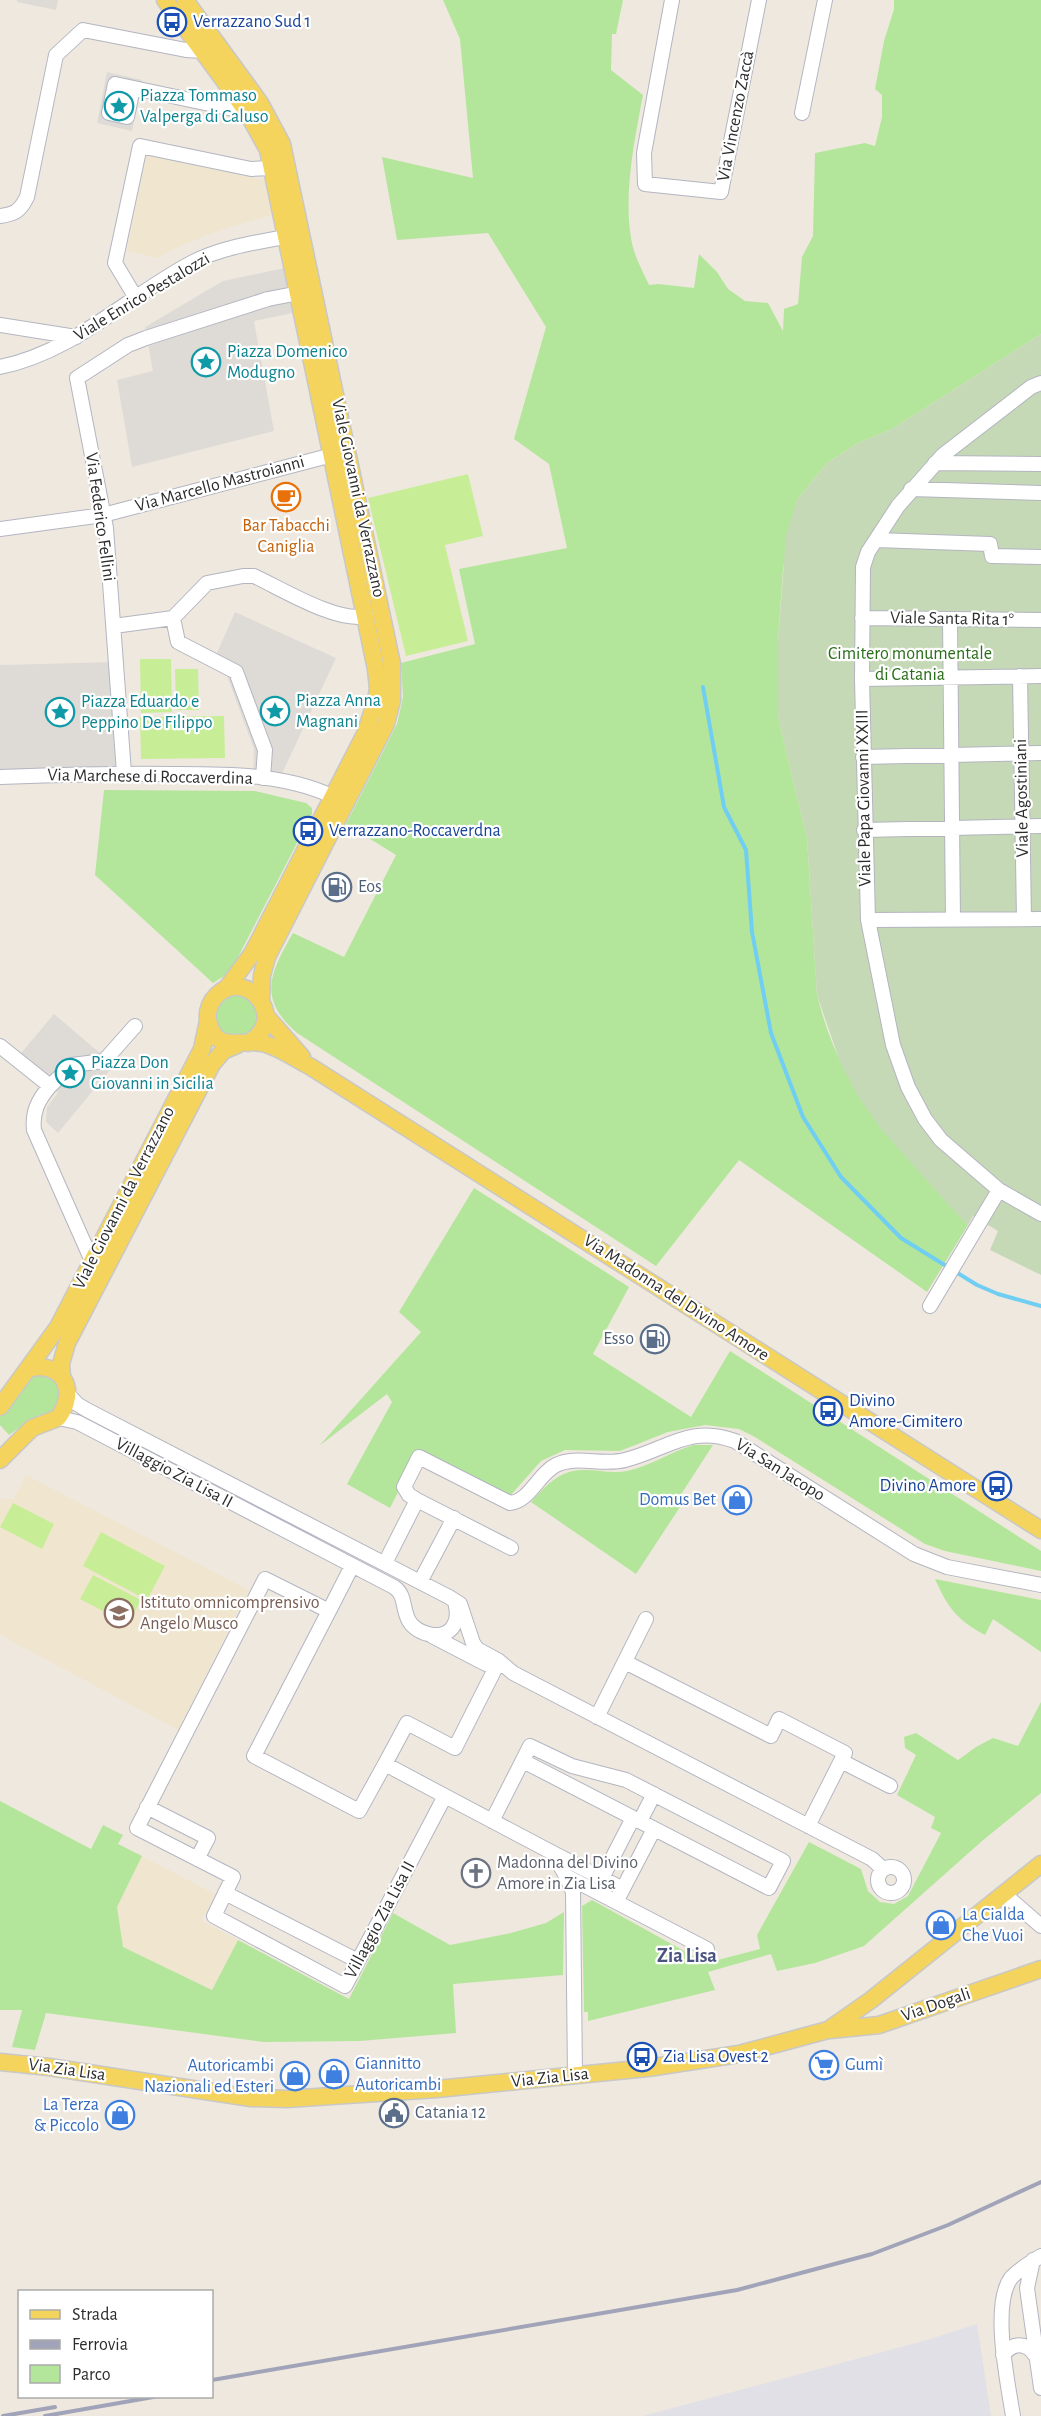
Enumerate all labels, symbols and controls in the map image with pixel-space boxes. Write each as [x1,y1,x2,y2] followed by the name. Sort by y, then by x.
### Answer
[156,6,188,38] bus stop icon: Verrazzano Sud 1
[193,13,311,31] place label: Verrazzano Sud 1
[714,49,758,183] street label: Via Vincenzo Zaccà
[140,87,269,126] place label: Piazza Tommaso Valperga di Caluso
[103,90,135,122] place icon: Piazza Tommaso Valperga di Caluso
[71,249,213,345] street label: Viale Enrico Pestalozzi
[227,343,348,382] place label: Piazza Domenico Modugno
[190,346,222,378] place icon: Piazza Domenico Modugno
[328,397,388,599] street label: Viale Giovanni da Verrazzano
[82,451,118,583] street label: Via Federico Fellini
[133,453,307,515] street label: Via Marcello Mastroianni
[270,481,302,513] cafe icon: Bar Tabacchi Caniglia
[242,517,330,556] place label: Bar Tabacchi Caniglia
[890,609,1014,629] street label: Viale Santa Rita 1°
[828,645,992,684] park label: Cimitero monumentale di Catania
[296,692,381,731] place label: Piazza Anna Magnani
[81,693,213,732] place label: Piazza Eduardo e Peppino De Filippo
[259,695,291,727] place icon: Piazza Anna Magnani
[44,696,76,728] place icon: Piazza Eduardo e Peppino De Filippo
[853,709,875,887] street label: Viale Papa Giovanni XXIII
[1012,738,1032,858] street label: Viale Agostiniani
[47,766,253,788] street label: Via Marchese di Roccaverdina
[292,815,324,847] bus stop icon: Verrazzano-Roccaverdna
[329,822,501,840] place label: Verrazzano-Roccaverdna
[321,871,353,903] fuel station icon: Eos
[358,878,382,896] place label: Eos
[91,1054,214,1093] place label: Piazza Don Giovanni in Sicilia
[54,1057,86,1089] place icon: Piazza Don Giovanni in Sicilia
[70,1104,178,1292] street label: Viale Giovanni da Verrazzano
[580,1231,772,1365] street label: Via Madonna del Divino Amore
[639,1323,671,1355] fuel station icon: Esso
[603,1330,634,1348] place label: Esso
[849,1392,963,1431] place label: Divino Amore-Cimitero
[812,1395,844,1427] bus stop icon: Divino Amore-Cimitero
[112,1435,236,1511] street label: Villaggio Zia Lisa II
[732,1435,828,1505] street label: Via San Jacopo
[981,1470,1013,1502] bus stop icon: Divino Amore
[880,1477,976,1495] place label: Divino Amore
[721,1484,753,1516] shop icon: Domus Bet
[639,1491,716,1509] place label: Domus Bet
[140,1594,320,1633] place label: Istituto omnicomprensivo Angelo Musco
[103,1597,135,1629] school or university icon: Istituto omnicomprensivo Angelo Musco
[497,1854,638,1893] place label: Madonna del Divino Amore in Zia Lisa
[460,1857,492,1889] church icon: Madonna del Divino Amore in Zia Lisa
[342,1858,418,1982] street label: Villaggio Zia Lisa II
[962,1906,1025,1945] place label: La Cialda Che Vuoi
[925,1909,957,1941] shop icon: La Cialda Che Vuoi
[657,1946,717,1966] district label: Zia Lisa
[899,1985,973,2025] street label: Via Dogali
[626,2041,658,2073] bus stop icon: Zia Lisa Ovest 2
[663,2048,769,2066] place label: Zia Lisa Ovest 2
[808,2049,840,2081] supermarket icon: Gumì
[355,2055,441,2094] place label: Giannitto Autoricambi
[27,2056,107,2084] street label: Via Zia Lisa
[845,2056,883,2074] place label: Gumì
[144,2057,274,2096] place label: Autoricambi Nazionali ed Esteri
[318,2058,350,2090] shop icon: Giannitto Autoricambi
[279,2060,311,2092] shop icon: Autoricambi Nazionali ed Esteri
[510,2065,590,2091] street label: Via Zia Lisa
[34,2096,99,2135] place label: La Terza & Piccolo
[378,2097,410,2129] public building icon: Catania 12
[104,2099,136,2131] shop icon: La Terza & Piccolo
[415,2104,486,2122] place label: Catania 12
[18,2290,213,2398] legend
[72,2306,118,2324] text: Strada
[72,2336,128,2354] text: Ferrovia
[72,2366,111,2384] text: Parco

